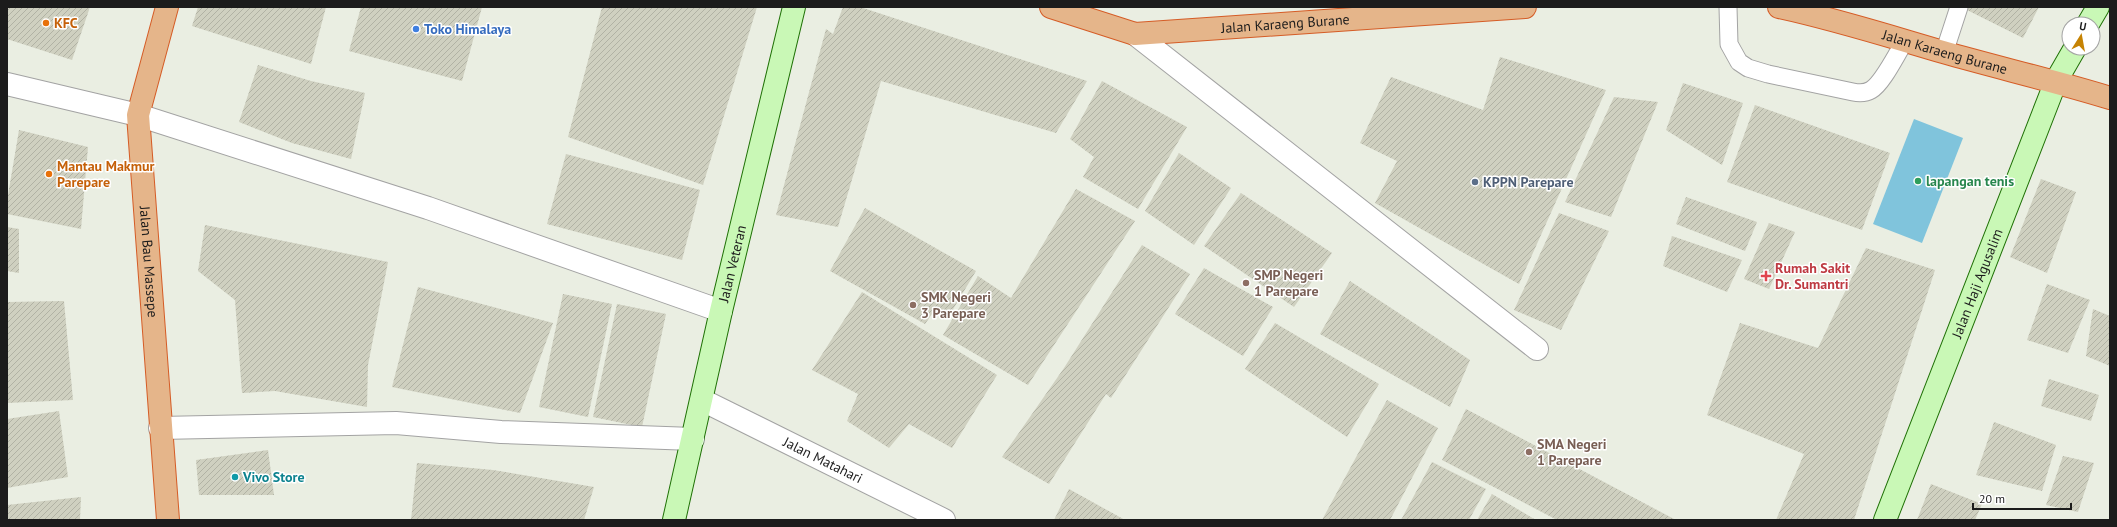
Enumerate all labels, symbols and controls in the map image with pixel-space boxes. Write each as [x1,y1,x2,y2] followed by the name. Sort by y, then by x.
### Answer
[1220,10,1350,37] street label: Jalan Karaeng Burane
[54,14,78,32] place label: KFC
[2061,16,2101,56] north arrow
[41,18,51,28] marker: KFC
[2078,19,2088,34] text: U
[424,20,511,38] place label: Toko Himalaya
[411,24,421,34] marker: Toko Himalaya
[1880,25,2009,78] street label: Jalan Karaeng Burane
[57,157,154,191] place label: Mantau Makmur Parepare
[44,169,54,179] marker: Mantau Makmur Parepare
[1926,172,2014,190] place label: lapangan tenis
[1483,173,1574,191] place label: KPPN Parepare
[1913,176,1923,186] marker: lapangan tenis
[1470,177,1480,187] marker: KPPN Parepare
[136,204,162,318] street label: Jalan Bau Massepe
[714,223,750,305] street label: Jalan Veteran
[1947,226,2007,342] street label: Jalan Haji Agusalim
[1775,259,1850,293] place label: Rumah Sakit Dr. Sumantri
[1254,266,1323,300] place label: SMP Negeri 1 Parepare
[1760,270,1772,282] marker: Rumah Sakit Dr. Sumantri
[1241,278,1251,288] marker: SMP Negeri 1 Parepare
[921,288,991,322] place label: SMK Negeri 3 Parepare
[908,300,918,310] marker: SMK Negeri 3 Parepare
[779,432,866,487] street label: Jalan Matahari
[1537,435,1607,469] place label: SMA Negeri 1 Parepare
[1524,447,1534,457] marker: SMA Negeri 1 Parepare
[242,468,305,486] place label: Vivo Store
[230,472,240,482] marker: Vivo Store
[1973,485,2071,511] scale bar
[1979,491,2005,506] text: 20 m

